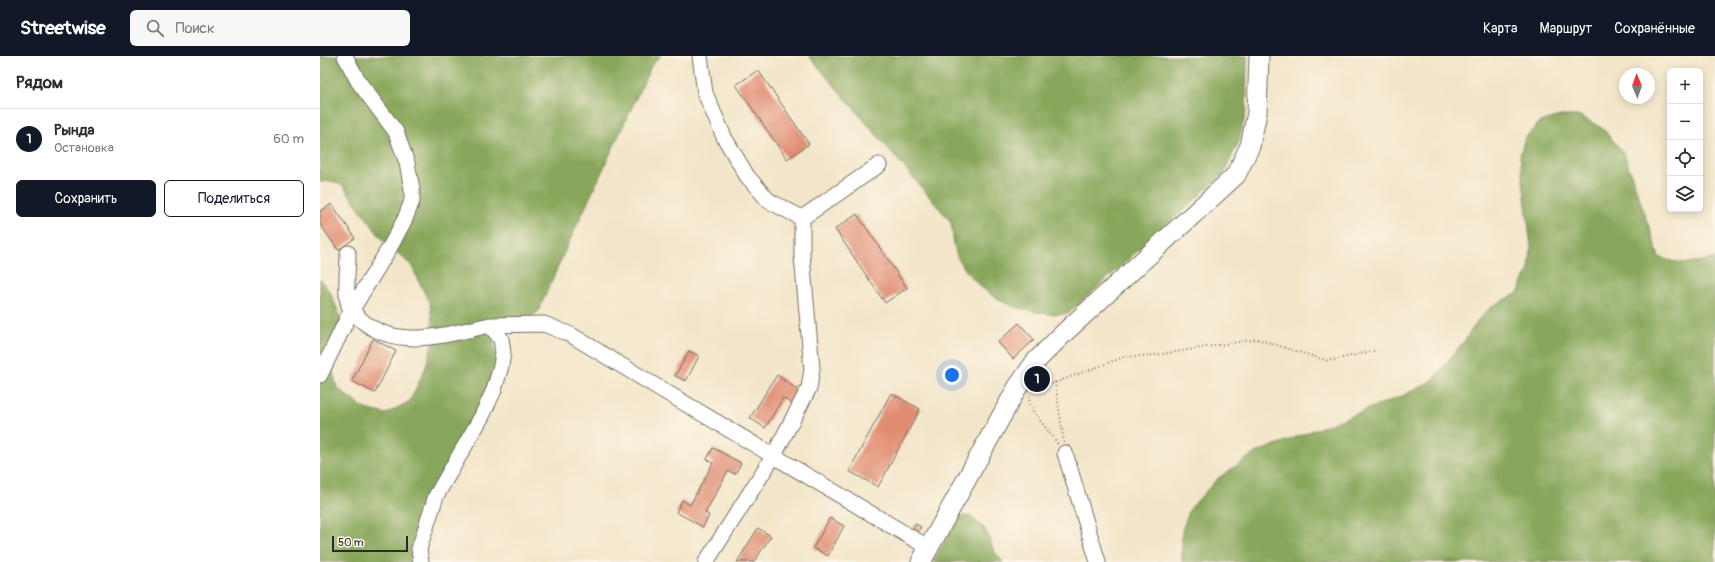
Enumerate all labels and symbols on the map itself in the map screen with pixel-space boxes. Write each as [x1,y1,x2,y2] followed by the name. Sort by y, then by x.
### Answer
[1619,68,1655,104] north arrow
[1024,364,1050,394] pin: 1
[942,365,962,385] your location
[332,534,408,553] scale bar

